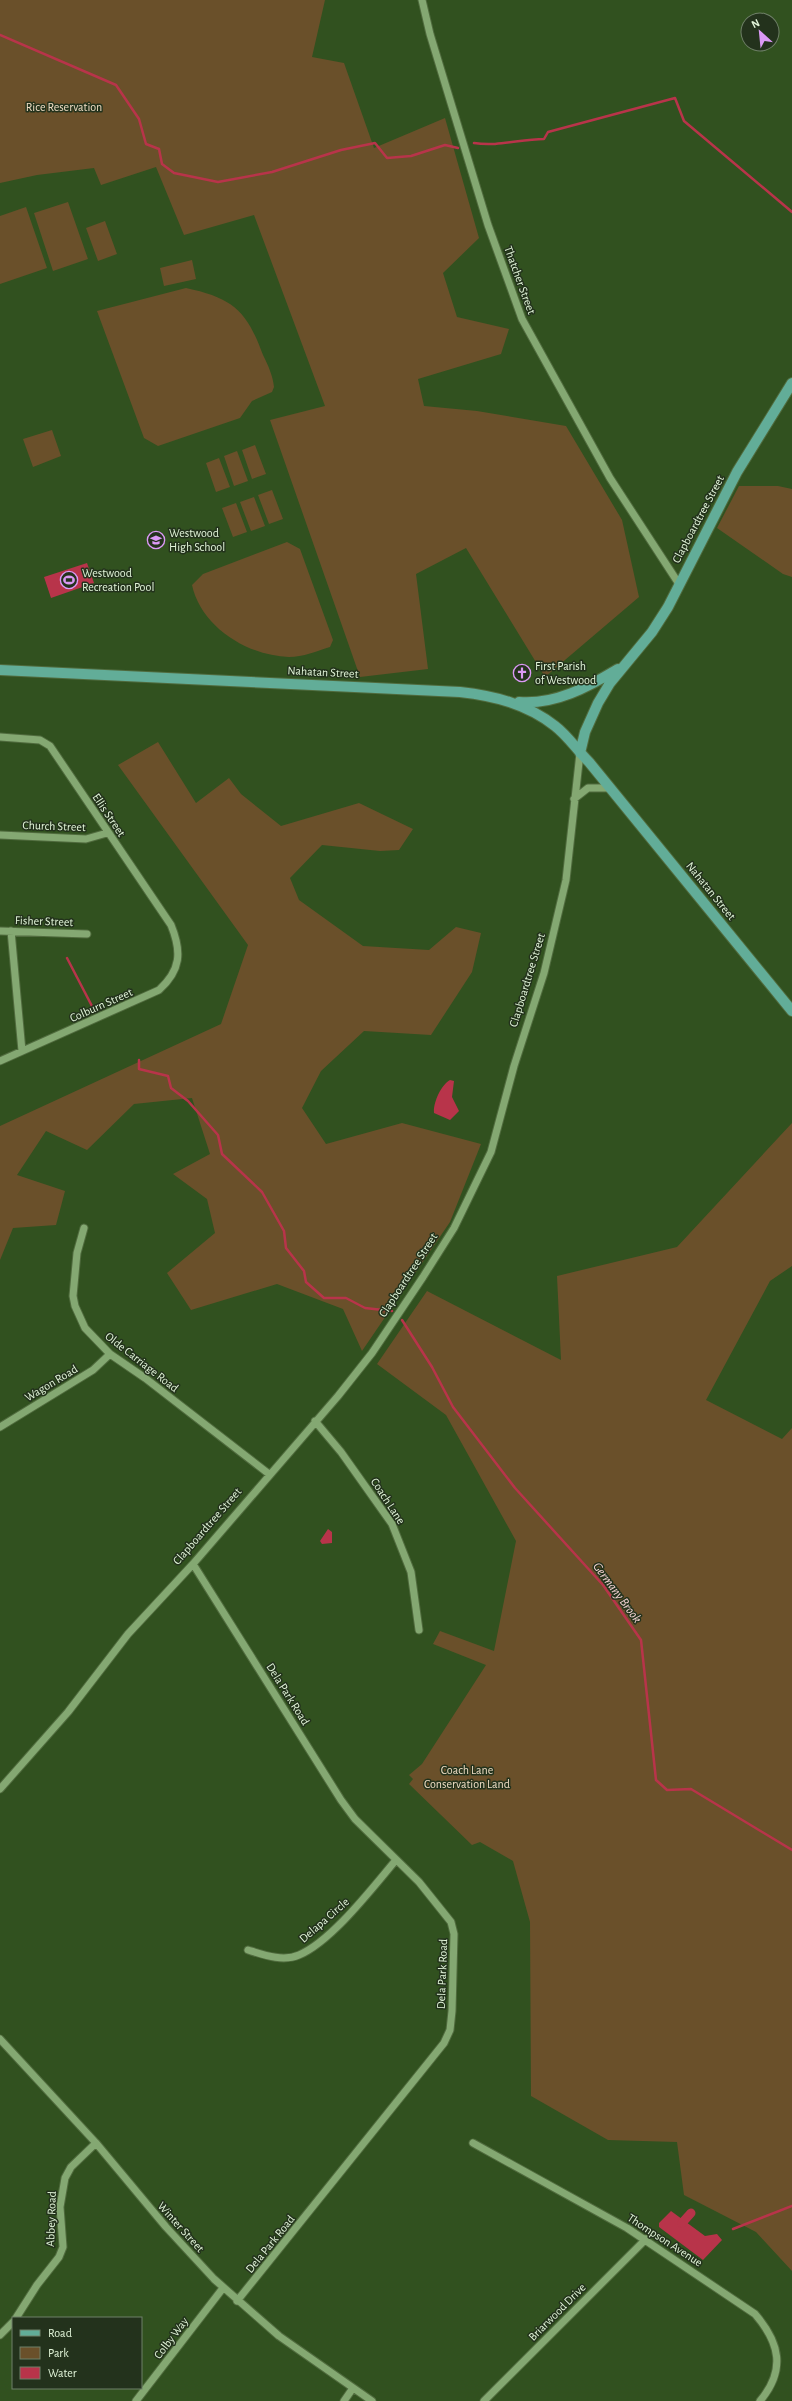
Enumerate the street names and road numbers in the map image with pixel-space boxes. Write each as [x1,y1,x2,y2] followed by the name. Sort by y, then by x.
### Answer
[502,244,538,316] street label: Thatcher Street
[670,473,726,565] street label: Clapboardtree Street
[287,664,359,680] street label: Nahatan Street
[90,791,128,839] street label: Ellis Street
[22,819,86,833] street label: Church Street
[684,860,738,922] street label: Nahatan Street
[15,914,74,928] street label: Fisher Street
[507,932,547,1028] street label: Clapboardtree Street
[68,986,134,1024] street label: Colburn Street
[376,1231,440,1319] street label: Clapboardtree Street
[103,1330,181,1394] street label: Olde Carriage Road
[23,1363,79,1403] street label: Wagon Road
[369,1476,407,1526] street label: Coach Lane
[171,1485,244,1567] street label: Clapboardtree Street
[264,1661,312,1727] street label: Dela Park Road
[297,1895,351,1945] street label: Delapa Circle
[435,1939,449,2009] street label: Dela Park Road
[44,2191,59,2247] street label: Abbey Road
[155,2200,207,2255] street label: Winter Street
[625,2211,705,2269] street label: Thompson Avenue
[243,2213,297,2275] street label: Dela Park Road
[526,2281,588,2343] street label: Briarwood Drive
[152,2315,191,2362] street label: Colby Way

